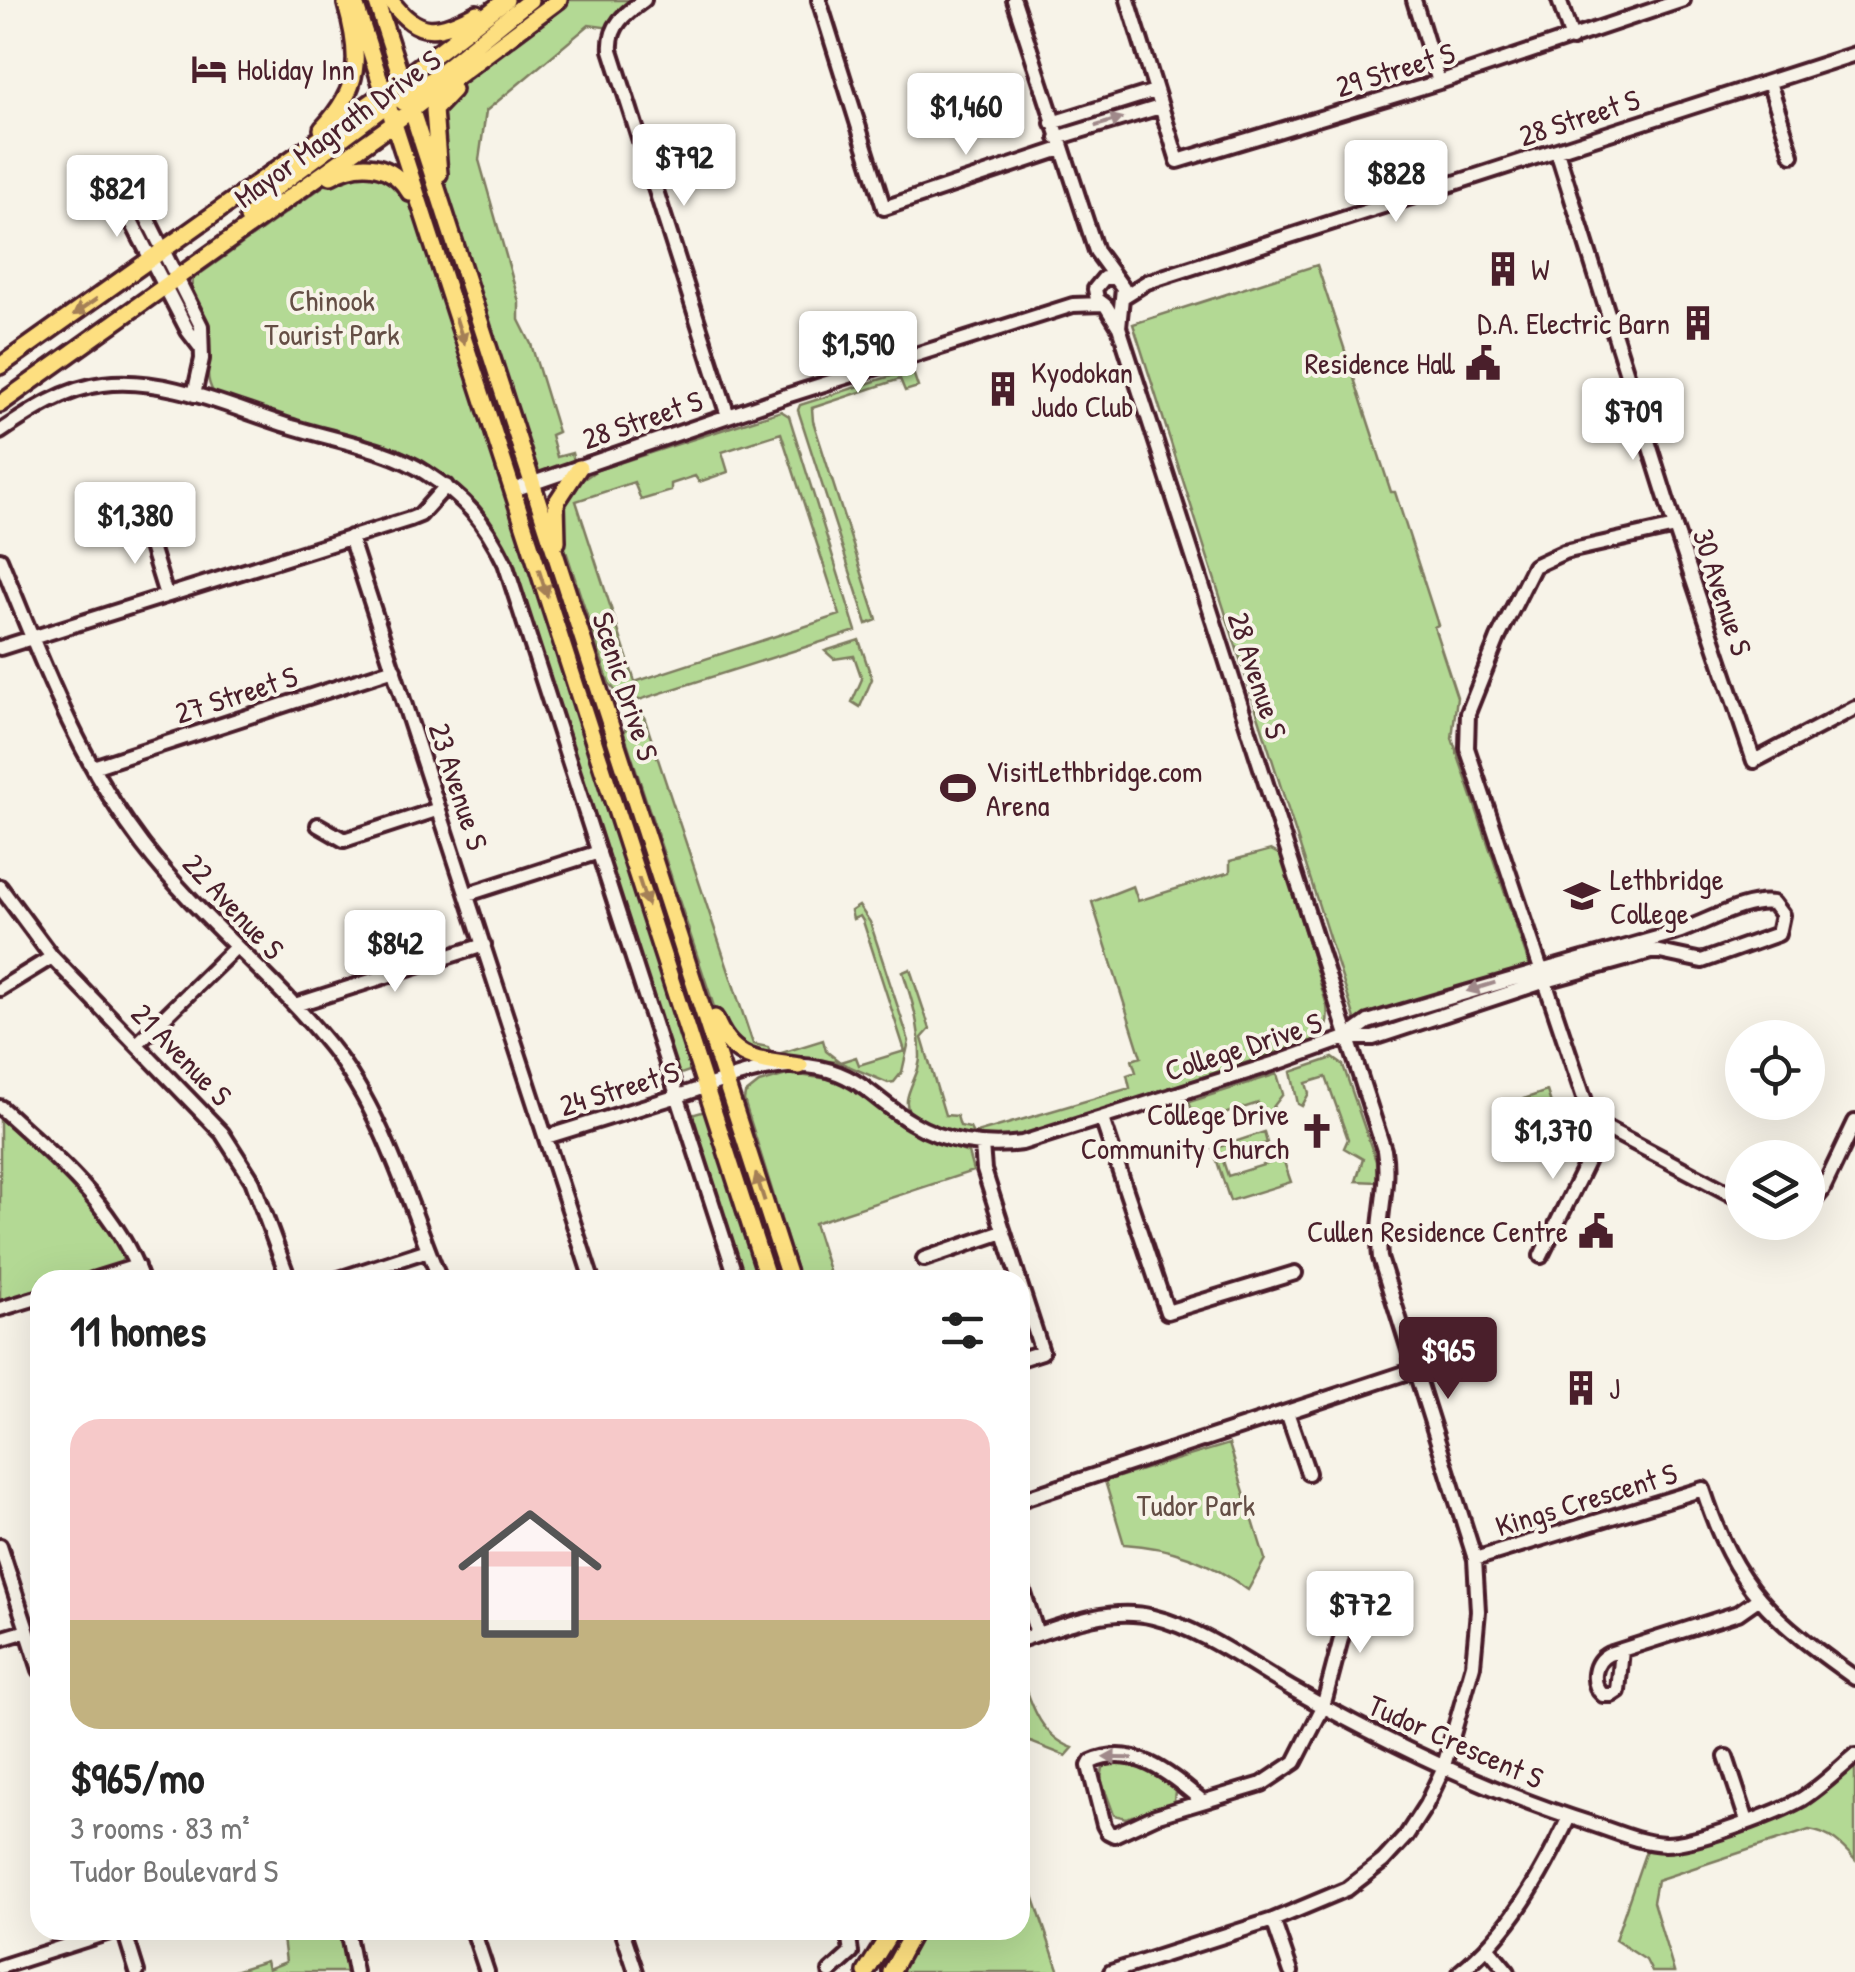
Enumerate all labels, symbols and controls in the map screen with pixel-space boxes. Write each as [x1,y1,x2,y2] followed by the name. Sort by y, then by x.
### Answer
[1331,32,1460,106] street label: 29 Street S
[226,39,448,216] street label: Mayor Magrath Drive S
[237,49,355,89] place label: Holiday Inn
[190,50,228,88] hotel icon: Holiday Inn
[885,73,1047,158] pin: $1,460
[1514,79,1645,155] street label: 28 Street S
[929,84,1003,127] text: $1,460
[1094,114,1124,129] one-way arrow
[625,124,743,209] pin: $792
[655,135,713,178] text: $792
[1337,140,1455,225] pin: $828
[1367,151,1425,194] text: $828
[58,155,176,240] pin: $821
[89,166,145,209] text: $821
[1531,249,1550,289] place label: W
[1484,250,1522,288] building icon: W
[264,280,400,354] park label: Chinook Tourist Park
[71,297,98,316] one-way arrow
[1477,303,1670,343] place label: D.A. Electric Barn
[1679,304,1717,342] building icon: D.A. Electric Barn
[777,311,939,396] pin: $1,590
[454,316,469,346] one-way arrow
[821,322,895,365] text: $1,590
[1305,343,1456,383] place label: Residence Hall
[1464,344,1502,382] public building icon: Residence Hall
[1031,352,1134,426] place label: Kyodokan Judo Club
[984,370,1022,408] building icon: Kyodokan Judo Club
[1574,378,1692,463] pin: $709
[577,380,708,458] street label: 28 Street S
[1604,389,1662,432] text: $709
[54,482,216,567] pin: $1,380
[97,493,173,536] text: $1,380
[1684,524,1762,660] street label: 30 Avenue S
[536,568,551,598] one-way arrow
[583,607,669,765] street label: Scenic Drive S
[1219,607,1297,744] street label: 28 Avenue S
[170,655,302,733] street label: 27 Street S
[420,717,498,855] street label: 23 Avenue S
[986,751,1202,825] place label: VisitLethbridge.com Arena
[939,769,977,807] sports icon: VisitLethbridge.com Arena
[174,844,294,968] street label: 22 Avenue S
[1610,859,1724,933] place label: Lethbridge College
[1563,877,1601,915] school or university icon: Lethbridge College
[636,878,651,908] one-way arrow
[336,910,454,995] pin: $842
[366,921,424,964] text: $842
[1466,981,1496,996] one-way arrow
[123,994,241,1114] street label: 21 Avenue S
[1159,1002,1327,1090] street label: College Drive S
[1725,1020,1825,1240] map controls
[1725,1020,1825,1120] button: locate
[554,1051,684,1125] street label: 24 Street S
[1081,1094,1289,1168] place label: College Drive Community Church
[1472,1097,1634,1182] pin: $1,370
[1514,1108,1592,1151] text: $1,370
[1298,1112,1336,1150] church icon: College Drive Community Church
[1725,1140,1825,1240] button: layers
[751,1172,766,1202] one-way arrow
[1307,1211,1568,1251] place label: Cullen Residence Centre
[1577,1212,1615,1250] public building icon: Cullen Residence Centre
[70,1302,206,1359] text: 11 homes
[935,1303,990,1358] icon: filters
[1389,1317,1507,1402] pin: $965
[1421,1328,1475,1371] text: $965
[1609,1368,1620,1408] place label: J
[1562,1369,1600,1407] building icon: J
[1491,1452,1682,1546] street label: Kings Crescent S
[440,1484,620,1664] icon: home
[1137,1485,1255,1525] park label: Tudor Park
[1301,1571,1419,1656] pin: $772
[1329,1582,1391,1625] text: $772
[1362,1685,1550,1798] street label: Tudor Crescent S
[70,1749,204,1806] text: $965/mo
[1102,1750,1134,1766] one-way arrow
[70,1806,250,1849] text: 3 rooms · 83 m²
[70,1849,278,1892] text: Tudor Boulevard S

